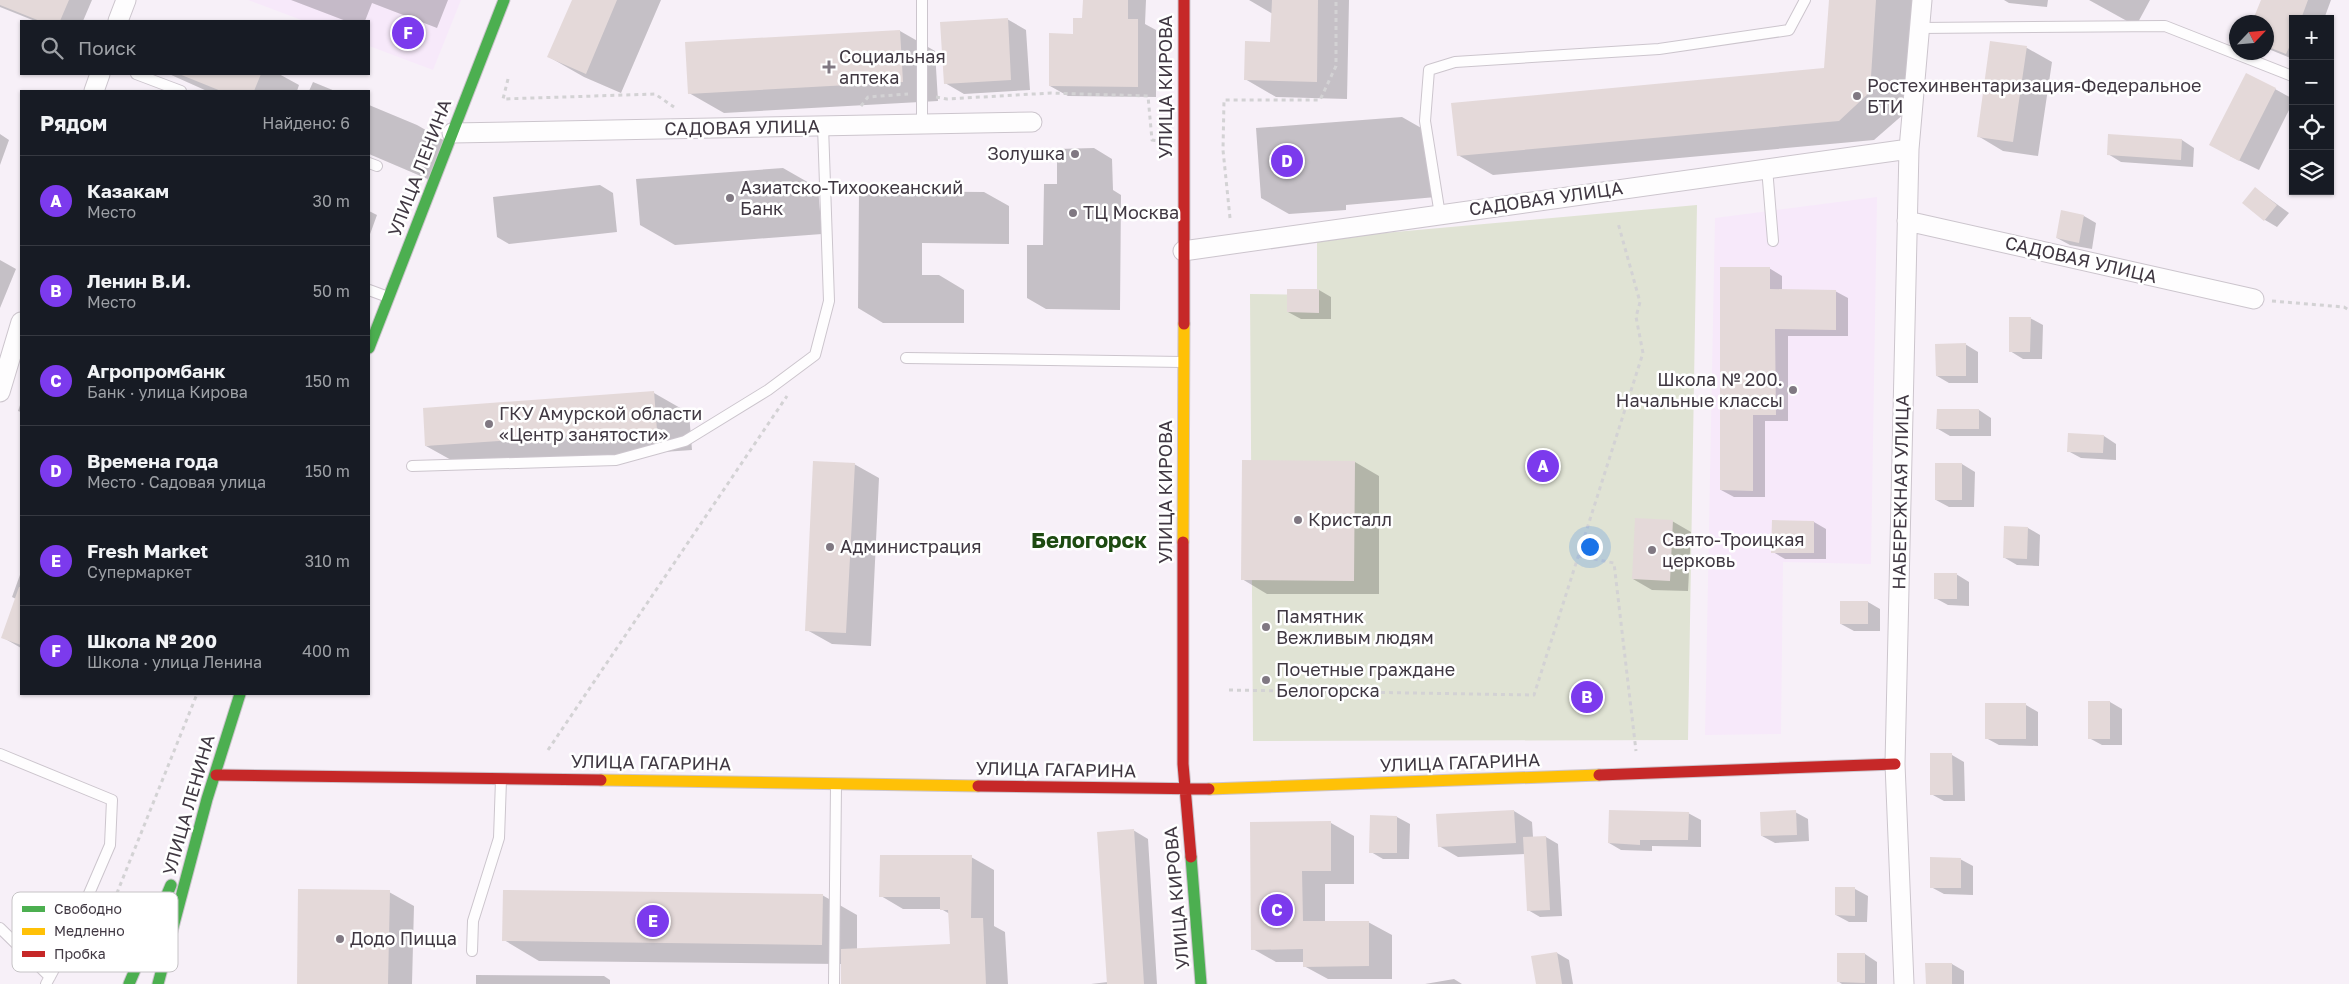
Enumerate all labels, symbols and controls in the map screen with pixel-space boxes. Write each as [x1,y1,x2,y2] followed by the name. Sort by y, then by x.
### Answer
[392,14,424,52] pin: F
[1154,15,1176,159] street label: УЛИЦА КИРОВА
[2229,15,2274,60] north arrow
[2289,15,2334,195] map controls
[2289,15,2334,60] button: +
[20,20,370,75] search box
[38,34,66,62] icon: search
[78,36,137,59] text: Поиск
[839,45,946,88] place label: Социальная аптека
[2289,60,2334,105] button: −
[823,61,835,73] marker: Социальная аптека
[1867,74,2201,117] place label: Ростехинвентаризация-Федеральное БТИ
[1851,90,1863,102] marker: Ростехинвентаризация-Федеральное БТИ
[383,96,455,239] street label: УЛИЦА ЛЕНИНА
[2289,105,2334,150] button: locate
[40,110,107,136] text: Рядом
[262,113,350,133] text: Найдено: 6
[664,115,820,139] street label: САДОВАЯ УЛИЦА
[987,142,1065,164] place label: Золушка
[1271,142,1303,180] pin: D
[1069,148,1081,160] marker: Золушка
[2289,150,2334,195] button: layers
[740,176,963,219] place label: Азиатско-Тихоокеанский Банк
[1467,176,1624,220] street label: САДОВАЯ УЛИЦА
[87,179,169,202] text: Казакам
[50,191,62,211] text: A
[313,191,350,211] text: 30 m
[724,192,736,204] marker: Азиатско-Тихоокеанский Банк
[1083,201,1179,223] place label: ТЦ Москва
[87,202,136,222] text: Место
[1067,207,1079,219] marker: ТЦ Москва
[2003,231,2159,287] street label: САДОВАЯ УЛИЦА
[87,269,191,292] text: Ленин В.И.
[50,281,62,301] text: B
[313,281,350,301] text: 50 m
[87,292,136,312] text: Место
[87,359,226,382] text: Агропромбанк
[1616,368,1783,411] place label: Школа № 200. Начальные классы
[50,371,62,391] text: C
[305,371,350,391] text: 150 m
[87,382,248,402] text: Банк · улица Кирова
[1787,384,1799,396] marker: Школа № 200. Начальные классы
[1887,394,1913,590] street label: НАБЕРЕЖНАЯ УЛИЦА
[499,402,702,445] place label: ГКУ Амурской области «Центр занятости»
[483,418,495,430] marker: ГКУ Амурской области «Центр занятости»
[1154,420,1176,564] street label: УЛИЦА КИРОВА
[1527,447,1559,485] pin: A
[87,449,218,472] text: Времена года
[50,461,62,481] text: D
[305,461,350,481] text: 150 m
[87,472,266,492] text: Место · Садовая улица
[1308,508,1392,530] place label: Кристалл
[1292,514,1304,526] marker: Кристалл
[1031,526,1147,553] district label: Белогорск
[1662,528,1805,571] place label: Свято-Троицкая церковь
[1577,534,1603,560] your location
[840,535,981,557] place label: Администрация
[87,539,208,562] text: Fresh Market
[824,541,836,553] marker: Администрация
[1646,544,1658,556] marker: Свято-Троицкая церковь
[51,551,61,571] text: E
[305,551,350,571] text: 310 m
[87,562,192,582] text: Супермаркет
[1276,605,1434,648] place label: Памятник Вежливым людям
[1260,621,1272,633] marker: Памятник Вежливым людям
[87,629,217,652] text: Школа № 200
[51,641,61,661] text: F
[302,641,350,661] text: 400 m
[87,652,262,672] text: Школа · улица Ленина
[1276,658,1455,701] place label: Почетные граждане Белогорска
[1260,674,1272,686] marker: Почетные граждане Белогорска
[1571,678,1603,716] pin: B
[157,732,219,878] street label: УЛИЦА ЛЕНИНА
[1379,748,1540,776] street label: УЛИЦА ГАГАРИНА
[571,750,731,774] street label: УЛИЦА ГАГАРИНА
[976,757,1136,781] street label: УЛИЦА ГАГАРИНА
[1159,826,1193,971] street label: УЛИЦА КИРОВА
[1261,891,1293,929] pin: C
[12,892,178,972] legend
[54,900,122,917] text: Свободно
[637,902,669,940] pin: E
[54,922,125,939] text: Медленно
[350,927,457,949] place label: Додо Пицца
[334,933,346,945] marker: Додо Пицца
[54,945,106,962] text: Пробка

